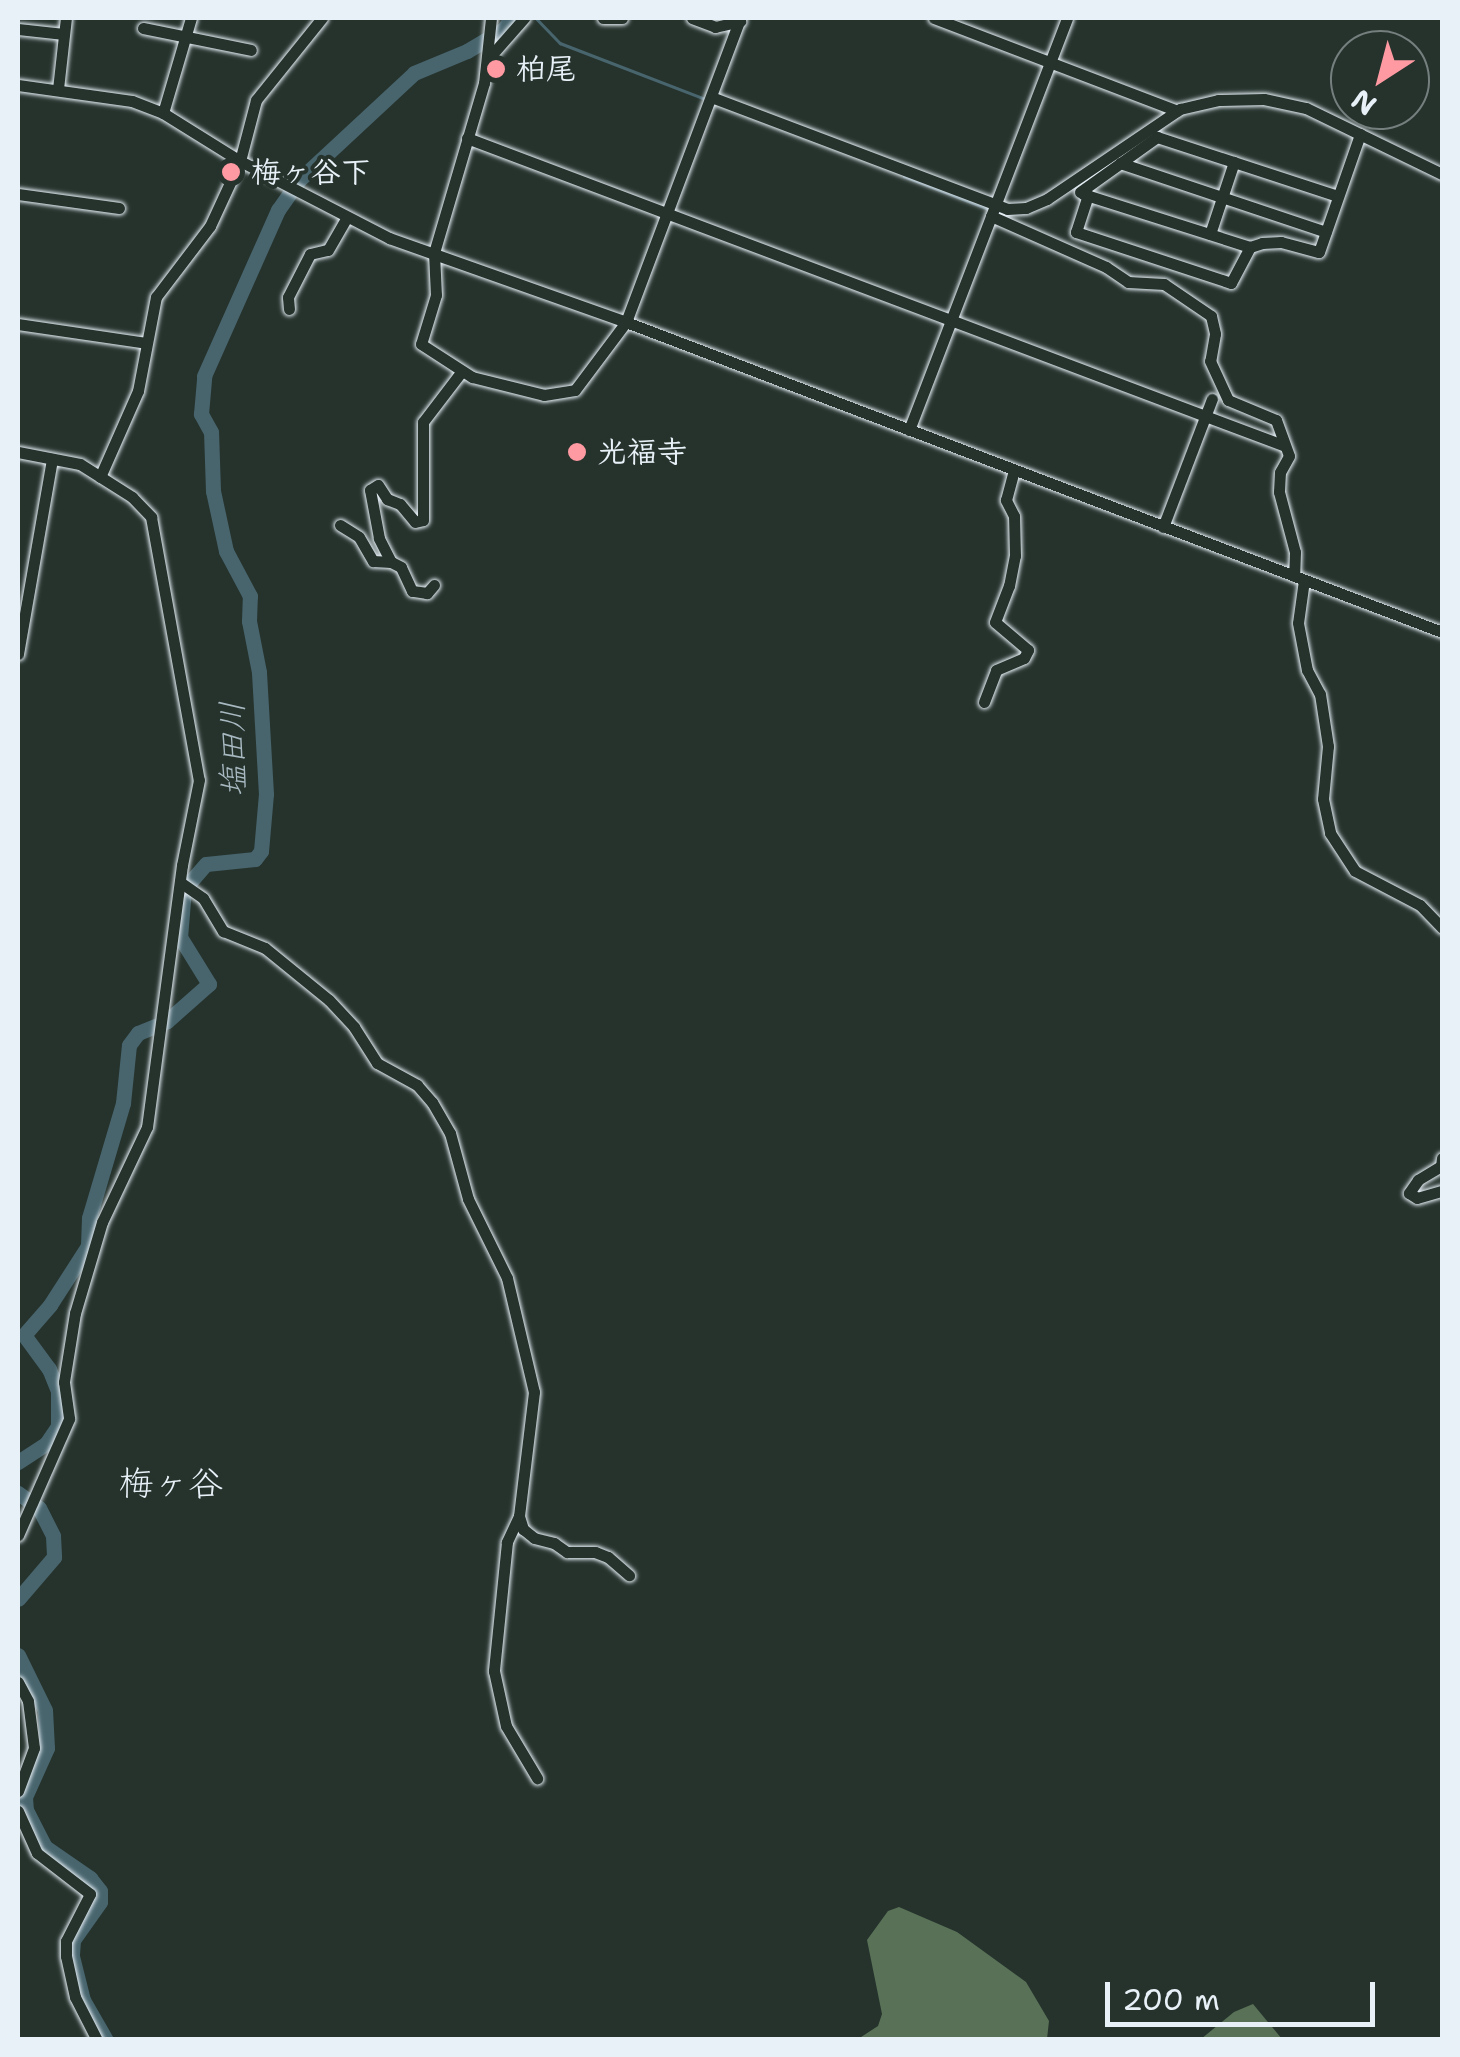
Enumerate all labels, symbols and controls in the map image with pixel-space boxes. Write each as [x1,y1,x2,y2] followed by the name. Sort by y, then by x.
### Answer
[1330,30,1430,130] north arrow
[516,51,576,87] place label: 柏尾
[485,58,507,80] marker: 柏尾
[1343,81,1384,125] text: N
[251,154,371,190] place label: 梅ヶ谷下
[220,161,242,183] marker: 梅ヶ谷下
[597,434,687,470] place label: 光福寺
[566,441,588,463] marker: 光福寺
[213,701,253,797] water label: 塩田川
[119,1462,223,1504] district label: 梅ヶ谷
[1110,1962,1380,2024] scale bar
[1122,1979,1220,2020] text: 200 m

